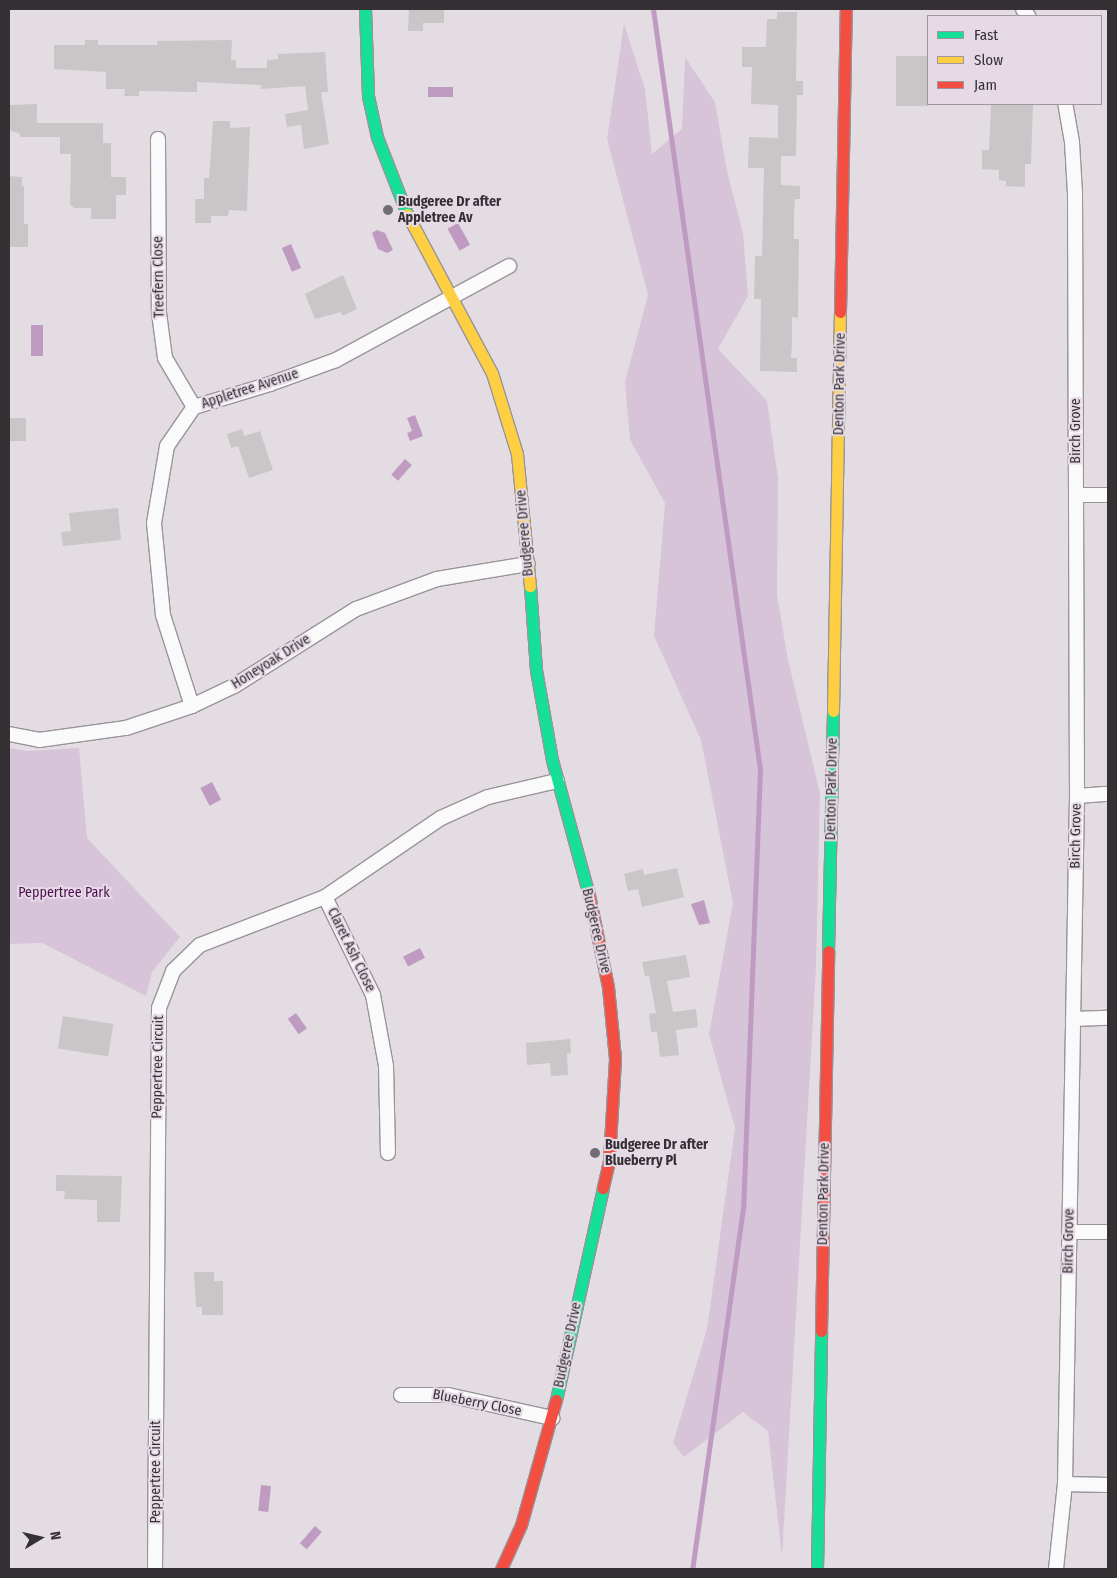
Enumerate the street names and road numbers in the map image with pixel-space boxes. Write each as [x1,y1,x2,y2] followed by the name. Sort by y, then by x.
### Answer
[150,236,168,318] street label: Treefern Close
[831,333,849,435] street label: Denton Park Drive
[199,365,301,413] street label: Appletree Avenue
[1068,398,1084,464] street label: Birch Grove
[513,489,537,577] street label: Budgeree Drive
[228,631,314,693] street label: Honeyoak Drive
[823,738,841,840] street label: Denton Park Drive
[1067,803,1085,869] street label: Birch Grove
[578,887,614,975] street label: Budgeree Drive
[323,905,379,995] street label: Claret Ash Close
[149,1015,167,1119] street label: Peppertree Circuit
[815,1143,833,1245] street label: Denton Park Drive
[1060,1208,1078,1274] street label: Birch Grove
[551,1301,585,1389] street label: Budgeree Drive
[431,1386,523,1420] street label: Blueberry Close
[148,1420,164,1524] street label: Peppertree Circuit

